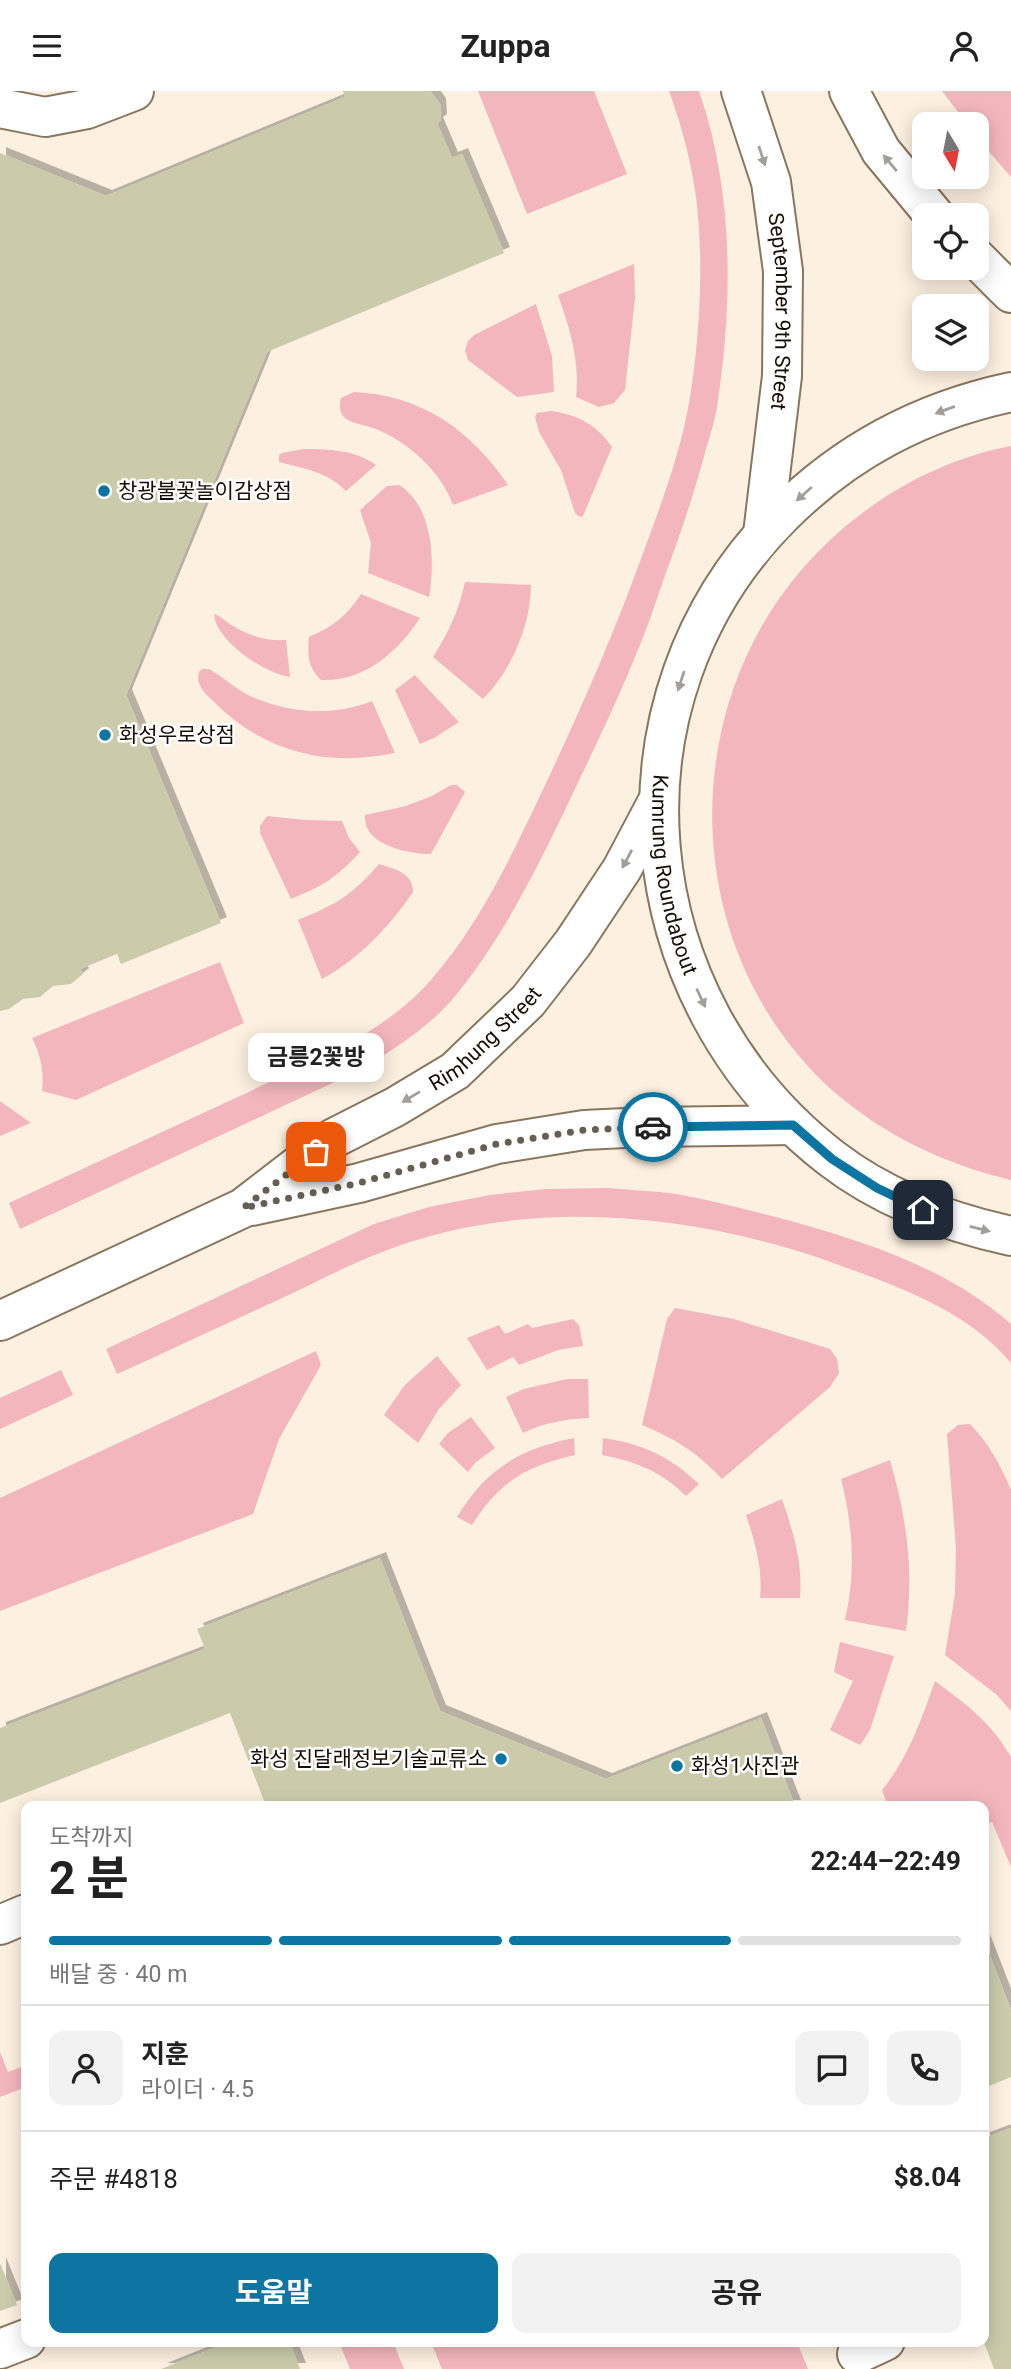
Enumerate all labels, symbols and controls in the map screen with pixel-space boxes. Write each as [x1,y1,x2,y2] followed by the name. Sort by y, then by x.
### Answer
[28,27,66,65] icon: menu
[460,27,551,65] text: Zuppa
[945,27,983,65] icon: person
[912,112,989,189] north arrow
[912,112,989,371] map controls
[758,146,768,167] one-way arrow
[883,154,898,171] one-way arrow
[912,203,989,280] button: locate
[763,211,795,412] street label: September 9th Street
[912,294,989,371] button: layers
[935,405,956,416] one-way arrow
[118,479,292,503] place label: 창광불꽃놀이감상점
[96,483,112,499] marker: 창광불꽃놀이감상점
[796,485,813,501] one-way arrow
[675,671,686,692] one-way arrow
[119,723,235,747] place label: 화성우로상점
[97,727,113,743] marker: 화성우로상점
[647,774,702,979] street label: Kumrung Roundabout
[621,849,633,869] one-way arrow
[425,982,546,1096] street label: Rimhung Street
[695,988,707,1008] one-way arrow
[248,1033,384,1082] callout: 금릉2꽃방
[267,1044,365,1071] text: 금릉2꽃방
[402,1091,421,1104] one-way arrow
[618,1092,688,1162] courier
[634,1108,672,1146] icon: car
[286,1122,346,1182] pin
[297,1133,335,1171] icon: bag
[893,1180,953,1240] pin
[904,1191,942,1229] icon: home
[969,1224,991,1235] one-way arrow
[250,1747,487,1771] place label: 화성 진달래정보기술교류소
[493,1751,509,1767] marker: 화성 진달래정보기술교류소
[691,1754,799,1778] place label: 화성1사진관
[669,1758,685,1774] marker: 화성1사진관
[49,1824,134,1851] text: 도착까지
[811,1846,961,1876] text: 22:44–22:49
[49,1851,129,1905] text: 2 분
[49,1961,187,1988] text: 배달 중 · 40 m
[49,2031,123,2105] button: person
[795,2031,869,2105] button: chat
[887,2031,961,2105] button: phone
[141,2039,189,2069] text: 지훈
[141,2076,254,2103] text: 라이더 · 4.5
[894,2162,961,2192] text: $8.04
[49,2164,178,2194] text: 주문 #4818
[49,2253,498,2333] button: 도움말
[512,2253,961,2333] button: 공유

